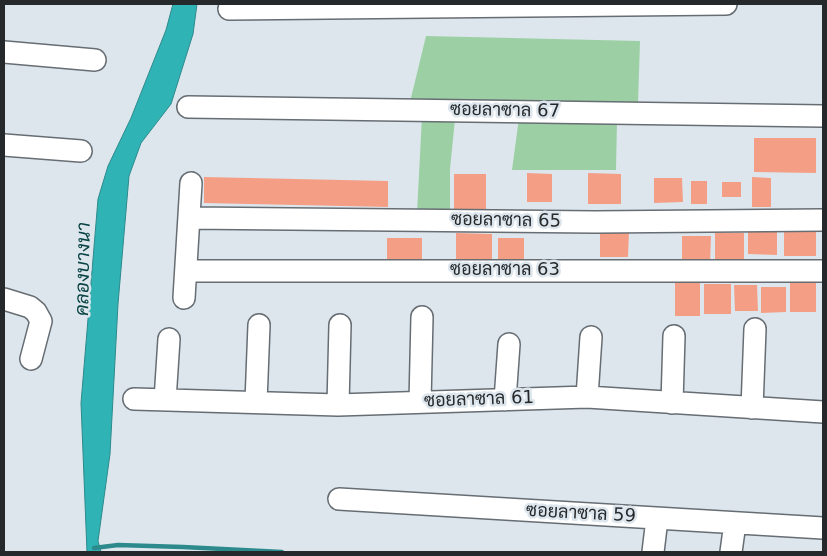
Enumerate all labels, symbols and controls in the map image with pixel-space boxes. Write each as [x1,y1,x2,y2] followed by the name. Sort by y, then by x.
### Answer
[450,99,560,123] street label: ซอยลาซาล 67
[451,209,561,233] street label: ซอยลาซาล 65
[72,222,96,316] water label: คลองบางนา
[450,259,560,281] street label: ซอยลาซาล 63
[424,387,534,413] street label: ซอยลาซาล 61
[526,500,636,528] street label: ซอยลาซาล 59

